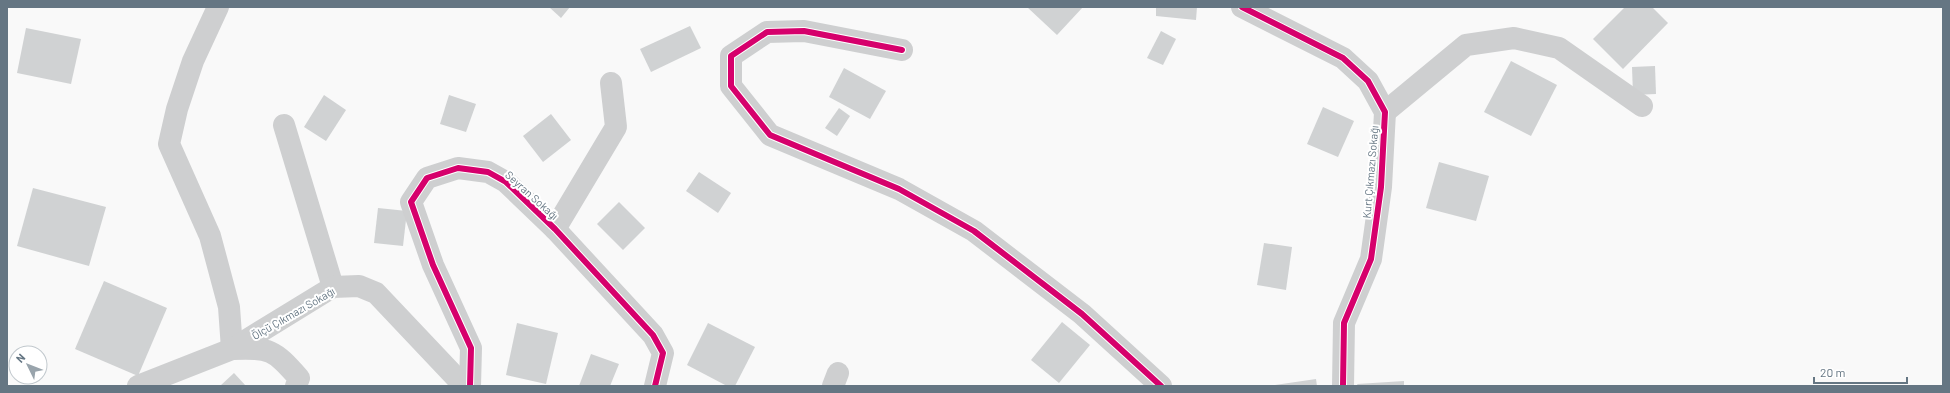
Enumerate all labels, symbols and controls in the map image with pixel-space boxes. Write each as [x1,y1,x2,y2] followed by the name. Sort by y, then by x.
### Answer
[1359,125,1381,219] street label: Kurt Çıkmazı Sokağı
[503,168,561,222] street label: Seyran Sokağı
[249,283,337,342] street label: Ölçü Çıkmazı Sokağı
[8,345,48,385] north arrow
[13,351,28,365] text: N
[1814,359,1907,385] scale bar
[1820,365,1846,379] text: 20 m

